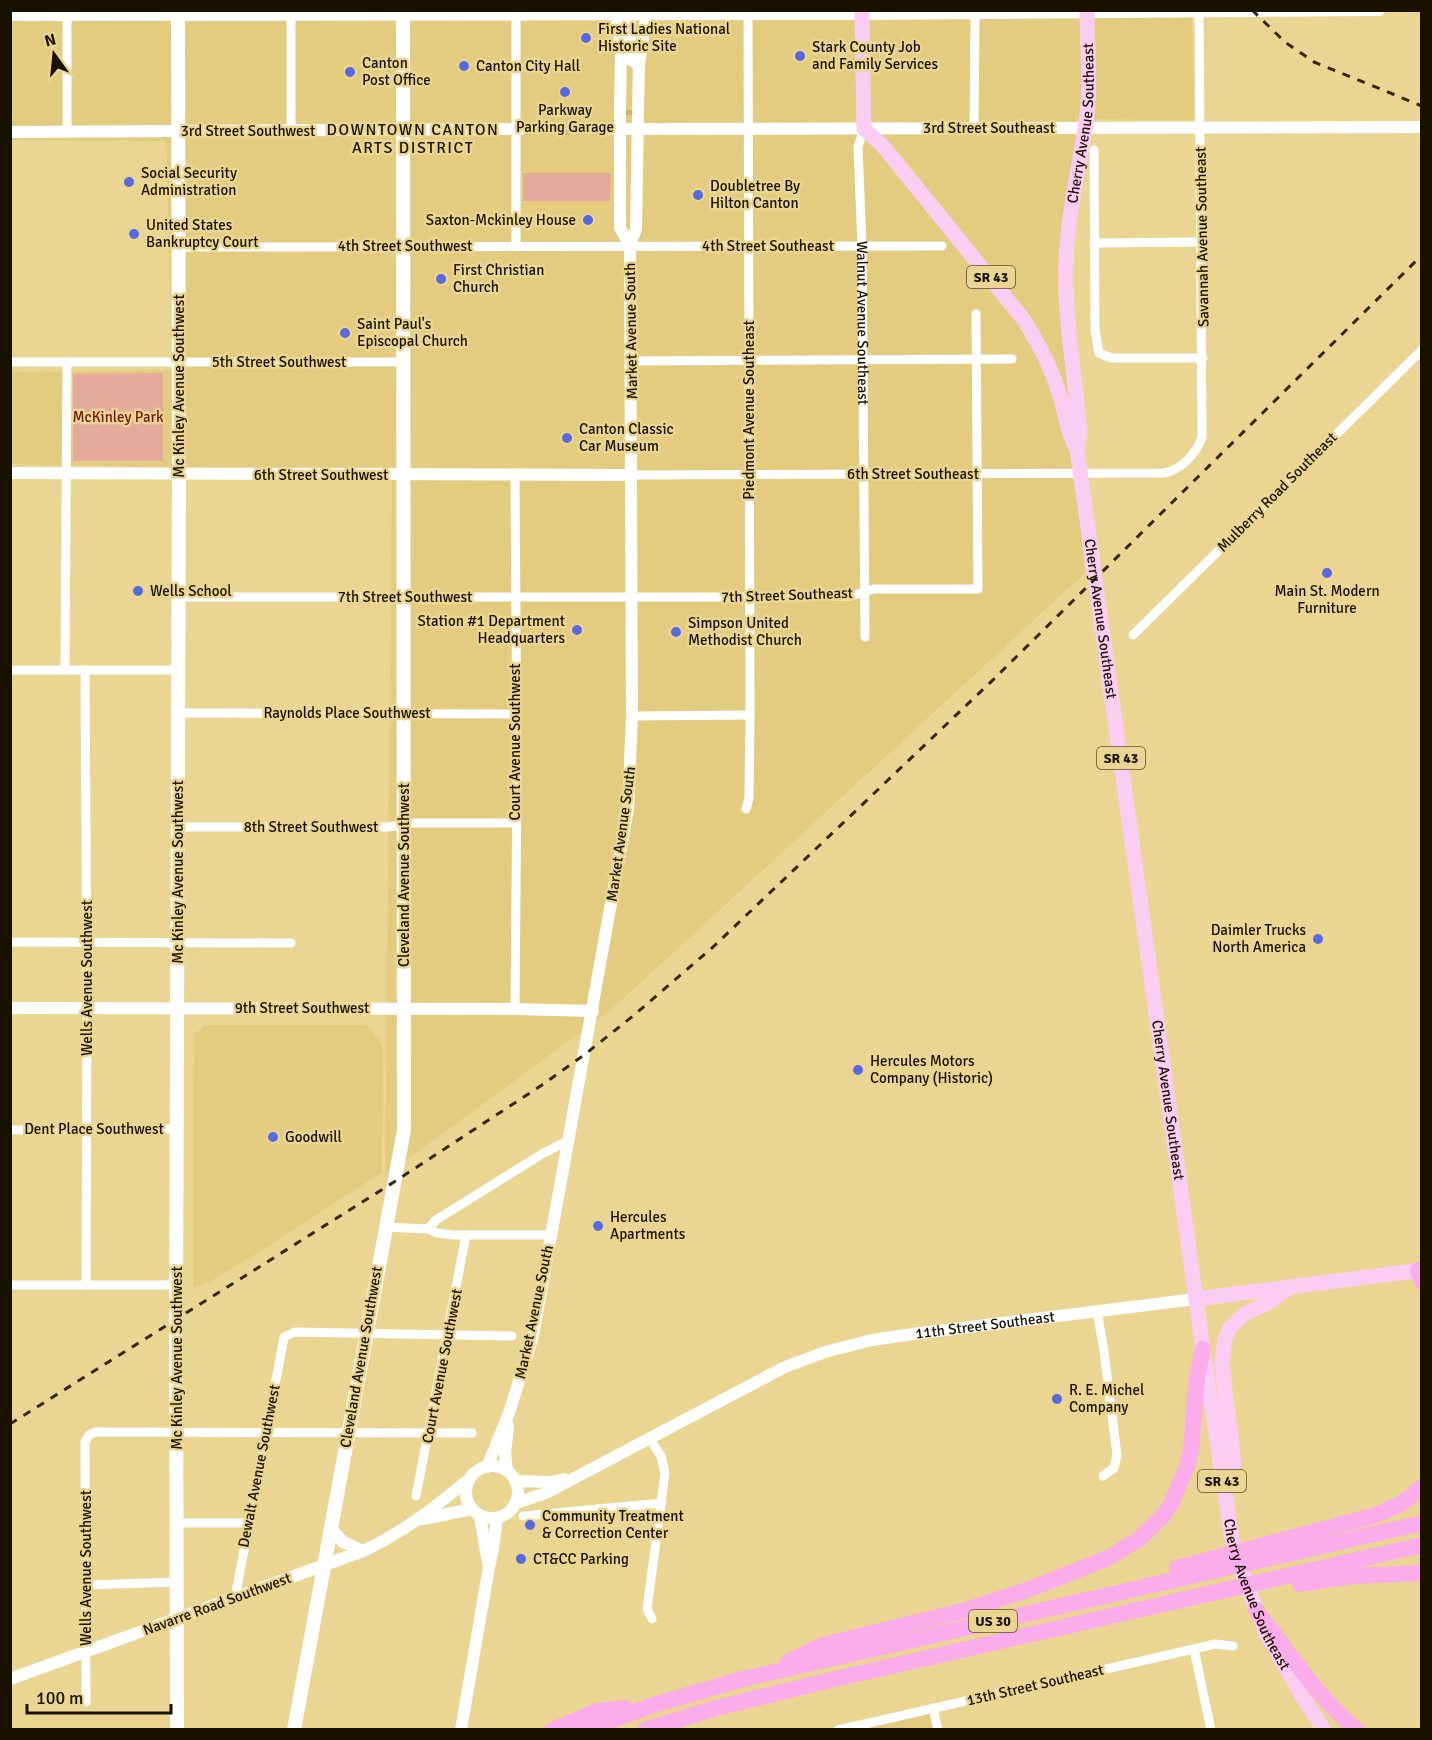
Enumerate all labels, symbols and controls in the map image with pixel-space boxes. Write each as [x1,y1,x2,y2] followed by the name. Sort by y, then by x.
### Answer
[598,20,730,55] place label: First Ladies National Historic Site
[24,24,84,84] north arrow
[42,29,58,52] text: N
[579,31,593,45] marker: First Ladies National Historic Site
[812,38,939,73] place label: Stark County Job and Family Services
[1063,43,1098,205] street label: Cherry Avenue Southeast
[793,49,807,63] marker: Stark County Job and Family Services
[362,54,431,89] place label: Canton Post Office
[476,57,580,75] place label: Canton City Hall
[457,59,471,73] marker: Canton City Hall
[343,65,357,79] marker: Canton Post Office
[558,85,572,99] marker: Parkway Parking Garage
[516,101,614,136] place label: Parkway Parking Garage
[923,119,1055,137] street label: 3rd Street Southeast
[327,120,499,158] district label: DOWNTOWN CANTON ARTS DISTRICT
[181,122,315,140] street label: 3rd Street Southwest
[1191,147,1213,327] street label: Savannah Avenue Southeast
[141,164,237,199] place label: Social Security Administration
[122,175,136,189] marker: Social Security Administration
[710,177,800,212] place label: Doubletree By Hilton Canton
[691,188,705,202] marker: Doubletree By Hilton Canton
[426,211,576,229] place label: Saxton-Mckinley House
[581,213,595,227] marker: Saxton-Mckinley House
[146,216,259,251] place label: United States Bankruptcy Court
[127,227,141,241] marker: United States Bankruptcy Court
[338,237,472,255] street label: 4th Street Southwest
[702,237,834,255] street label: 4th Street Southeast
[853,241,872,405] street label: Walnut Avenue Southeast
[453,261,544,296] place label: First Christian Church
[621,263,641,399] street label: Market Avenue South
[967,266,1015,288] road number: SR 43
[434,272,448,286] marker: First Christian Church
[170,294,188,478] street label: Mc Kinley Avenue Southwest
[357,315,468,350] place label: Saint Paul's Episcopal Church
[740,320,758,500] street label: Piedmont Avenue Southeast
[338,326,352,340] marker: Saint Paul's Episcopal Church
[212,353,346,371] street label: 5th Street Southwest
[72,408,164,426] park label: McKinley Park
[579,420,674,455] place label: Canton Classic Car Museum
[1213,428,1341,556] street label: Mulberry Road Southeast
[560,431,574,445] marker: Canton Classic Car Museum
[847,465,979,483] street label: 6th Street Southeast
[254,466,388,484] street label: 6th Street Southwest
[1081,537,1121,700] street label: Cherry Avenue Southeast
[1320,566,1334,580] marker: Main St. Modern Furniture
[150,582,232,600] place label: Wells School
[1274,582,1380,617] place label: Main St. Modern Furniture
[131,584,145,598] marker: Wells School
[721,584,853,606] street label: 7th Street Southeast
[338,588,472,606] street label: 7th Street Southwest
[417,612,565,647] place label: Station #1 Department Headquarters
[688,614,802,649] place label: Simpson United Methodist Church
[570,623,584,637] marker: Station #1 Department Headquarters
[669,625,683,639] marker: Simpson United Methodist Church
[506,663,524,821] street label: Court Avenue Southwest
[263,704,431,722] street label: Raynolds Place Southwest
[1097,747,1145,769] road number: SR 43
[603,765,639,903] street label: Market Avenue South
[169,780,187,964] street label: Mc Kinley Avenue Southwest
[395,783,413,967] street label: Cleveland Avenue Southwest
[244,818,378,836] street label: 8th Street Southwest
[78,900,96,1056] street label: Wells Avenue Southwest
[1211,921,1306,956] place label: Daimler Trucks North America
[1311,932,1325,946] marker: Daimler Trucks North America
[235,999,369,1017] street label: 9th Street Southwest
[1148,1019,1188,1181] street label: Cherry Avenue Southeast
[870,1052,993,1087] place label: Hercules Motors Company (Historic)
[851,1063,865,1077] marker: Hercules Motors Company (Historic)
[24,1120,164,1138] street label: Dent Place Southwest
[285,1128,342,1146] place label: Goodwill
[266,1130,280,1144] marker: Goodwill
[610,1208,686,1243] place label: Hercules Apartments
[591,1219,605,1233] marker: Hercules Apartments
[511,1243,557,1381] street label: Market Avenue South
[336,1265,386,1449] street label: Cleveland Avenue Southwest
[168,1266,186,1450] street label: Mc Kinley Avenue Southwest
[418,1287,466,1445] street label: Court Avenue Southwest
[914,1308,1056,1343] street label: 11th Street Southeast
[1069,1381,1144,1416] place label: R. E. Michel Company
[234,1383,284,1549] street label: Dewalt Avenue Southwest
[1050,1392,1064,1406] marker: R. E. Michel Company
[1198,1470,1246,1492] road number: SR 43
[77,1490,95,1646] street label: Wells Avenue Southwest
[542,1507,684,1542] place label: Community Treatment & Correction Center
[1220,1517,1294,1673] street label: Cherry Avenue Southeast
[523,1518,537,1532] marker: Community Treatment & Correction Center
[533,1550,629,1568] place label: CT&CC Parking
[514,1552,528,1566] marker: CT&CC Parking
[140,1569,294,1639] street label: Navarre Road Southwest
[969,1610,1017,1632] road number: US 30
[965,1660,1105,1710] street label: 13th Street Southeast
[27,1677,171,1715] scale bar
[36,1687,83,1709] text: 100 m

